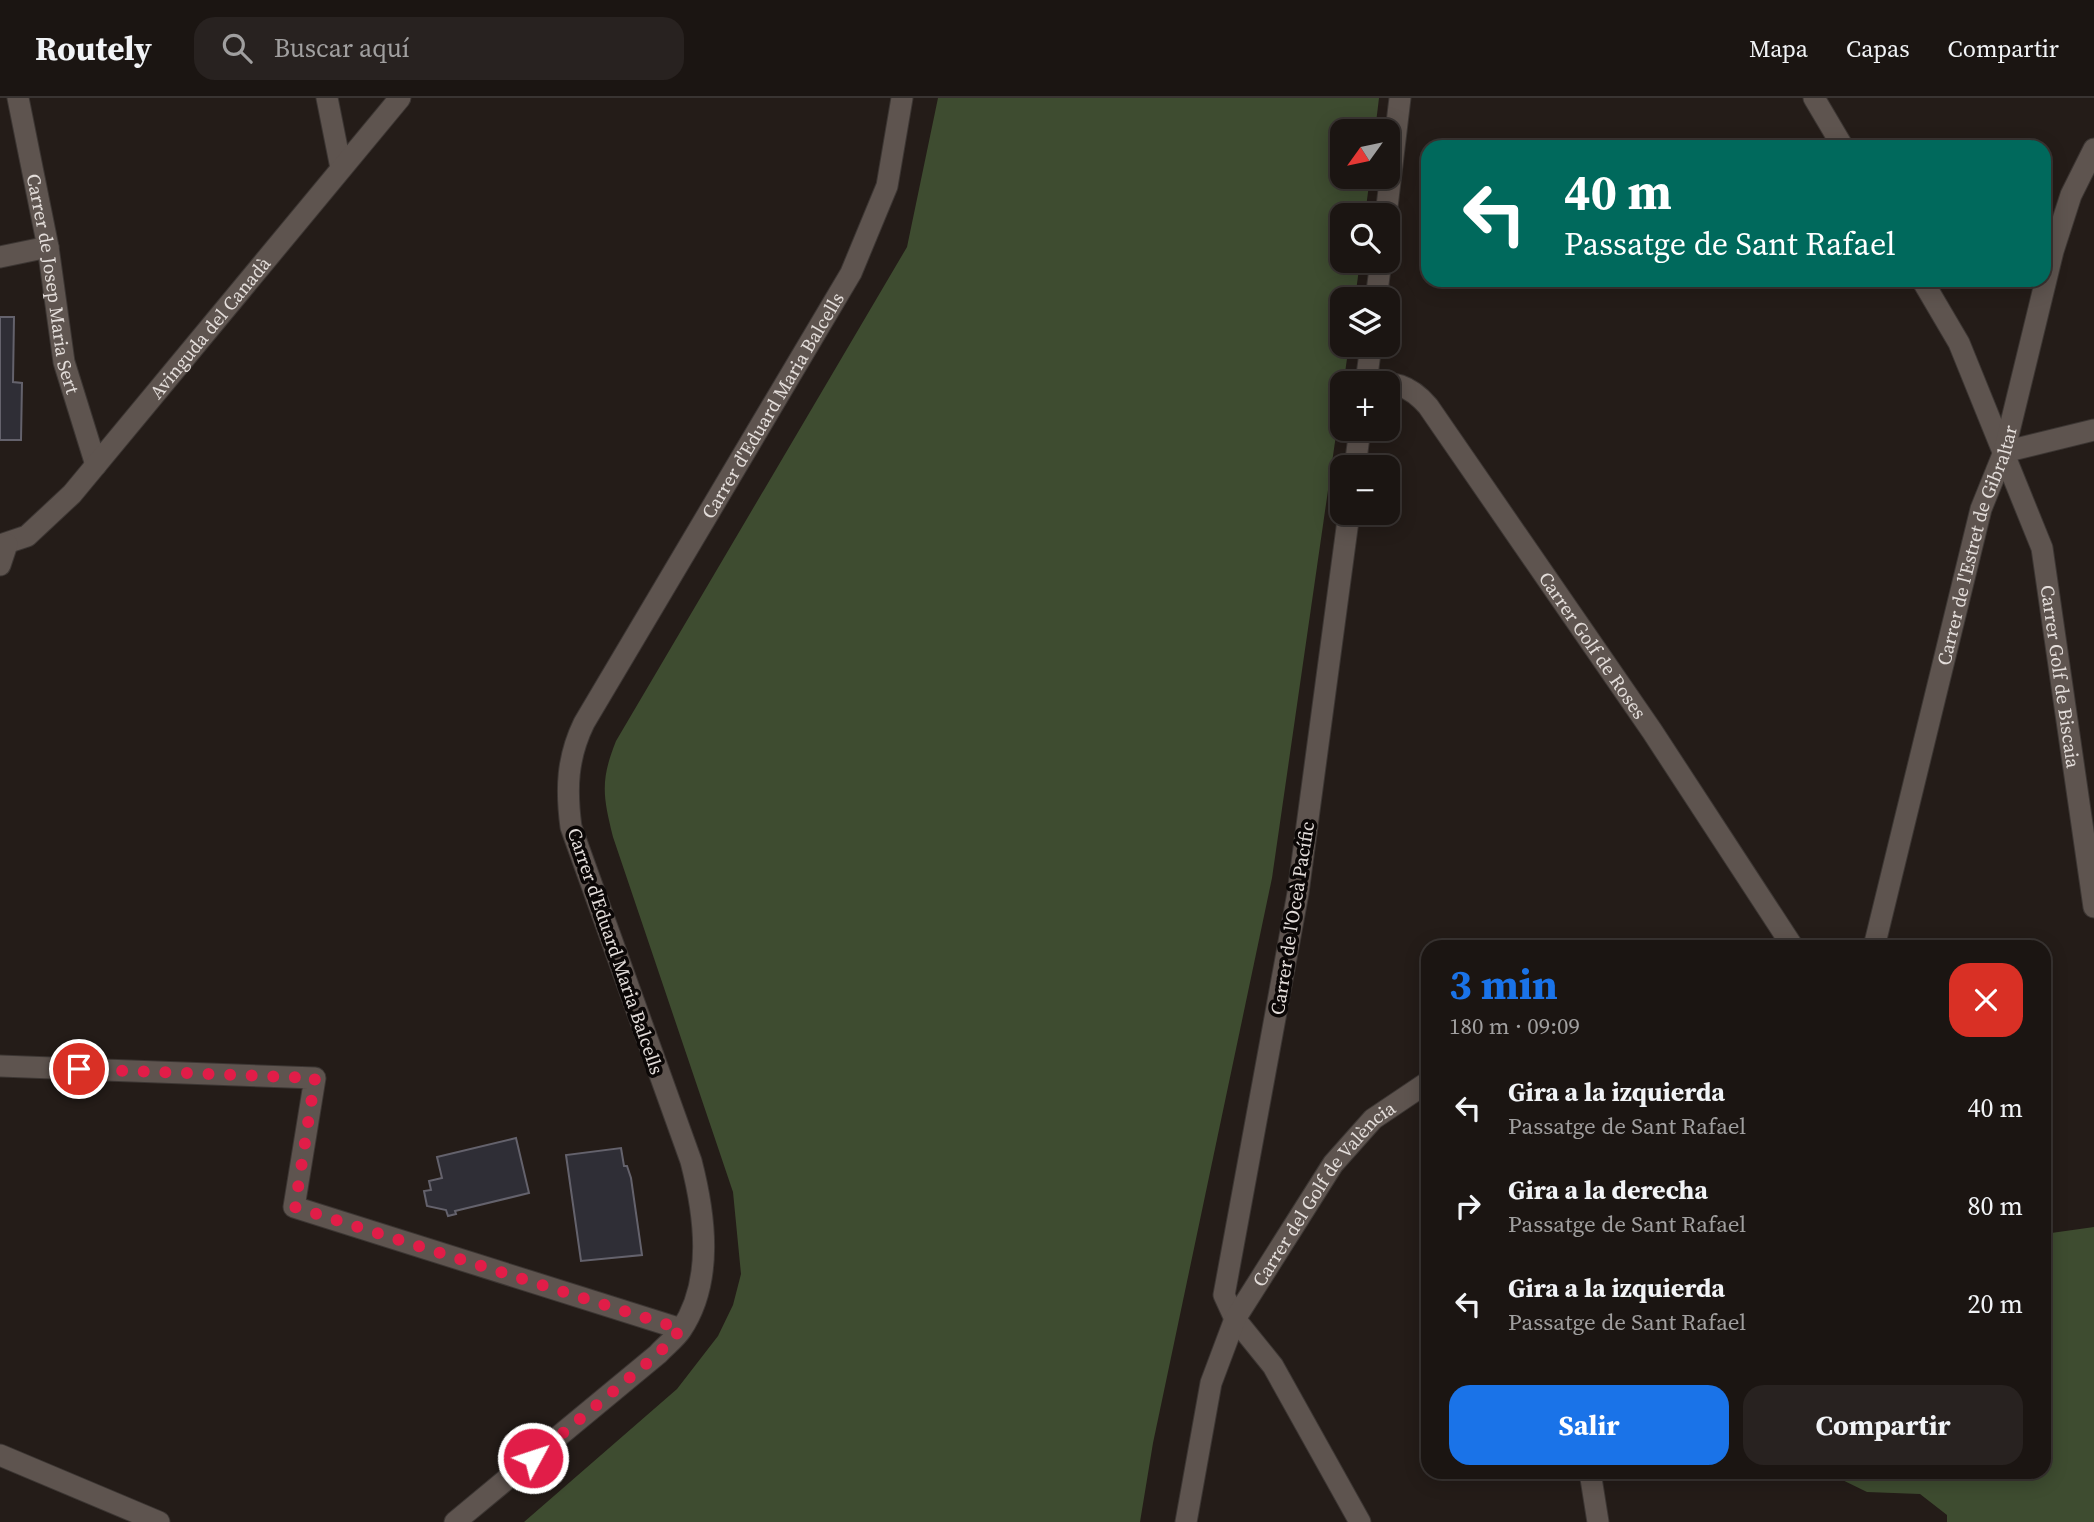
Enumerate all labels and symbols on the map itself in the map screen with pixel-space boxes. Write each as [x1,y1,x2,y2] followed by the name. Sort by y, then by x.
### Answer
[1330,119,1400,189] north arrow
[21,171,86,398] street label: Carrer de Josep Maria Sert
[143,251,276,404] street label: Avinguda del Canadà
[695,287,850,523] street label: Carrer d'Eduard Maria Balcells
[1930,423,2023,668] street label: Carrer de l'Estret de Gibraltar
[1533,566,1653,724] street label: Carrer Golf de Roses
[2034,583,2087,770] street label: Carrer Golf de Biscaia
[1264,819,1320,1017] street label: Carrer de l'Oceà Pacífic
[562,824,670,1078] street label: Carrer d'Eduard Maria Balcells
[49,1039,109,1099] pin
[1246,1094,1401,1291] street label: Carrer del Golf de València
[496,1421,570,1495] position arrow

